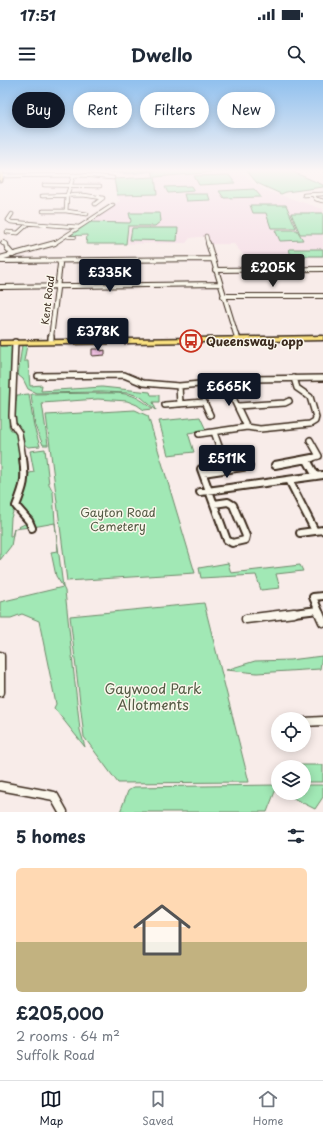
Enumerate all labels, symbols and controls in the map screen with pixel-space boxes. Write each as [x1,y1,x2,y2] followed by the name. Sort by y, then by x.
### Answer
[20,3,56,26] text: 17:51
[131,41,192,68] text: Dwello
[16,43,38,65] icon: menu
[285,43,307,65] icon: search
[12,92,65,128] chip: Buy
[73,92,132,128] chip: Rent
[140,92,209,128] chip: Filters
[217,92,275,128] chip: New
[245,254,301,288] pin: £205K
[251,257,295,276] text: £205K
[82,259,138,293] pin: £335K
[88,262,132,281] text: £335K
[37,274,57,326] street label: Kent Road
[70,318,126,352] pin: £378K
[76,321,120,340] text: £378K
[178,328,204,354] bus stop icon: Queensway, opp
[206,332,304,350] place label: Queensway, opp
[201,373,257,407] pin: £665K
[207,376,251,395] text: £665K
[199,445,255,479] pin: £511K
[208,448,246,467] text: £511K
[80,503,156,535] park label: Gayton Road Cemetery
[105,678,202,715] park label: Gaywood Park Allotments
[271,712,311,800] map controls
[271,712,311,752] button: locate
[271,760,311,800] button: layers
[16,823,86,849] text: 5 homes
[285,825,307,847] icon: filters
[126,894,198,966] icon: home
[16,1000,104,1026] text: £205,000
[16,1026,120,1045] text: 2 rooms · 64 m²
[16,1045,95,1064] text: Suffolk Road
[40,1088,63,1129] tab: Map
[142,1088,174,1129] tab: Saved
[253,1088,283,1129] tab: Home

